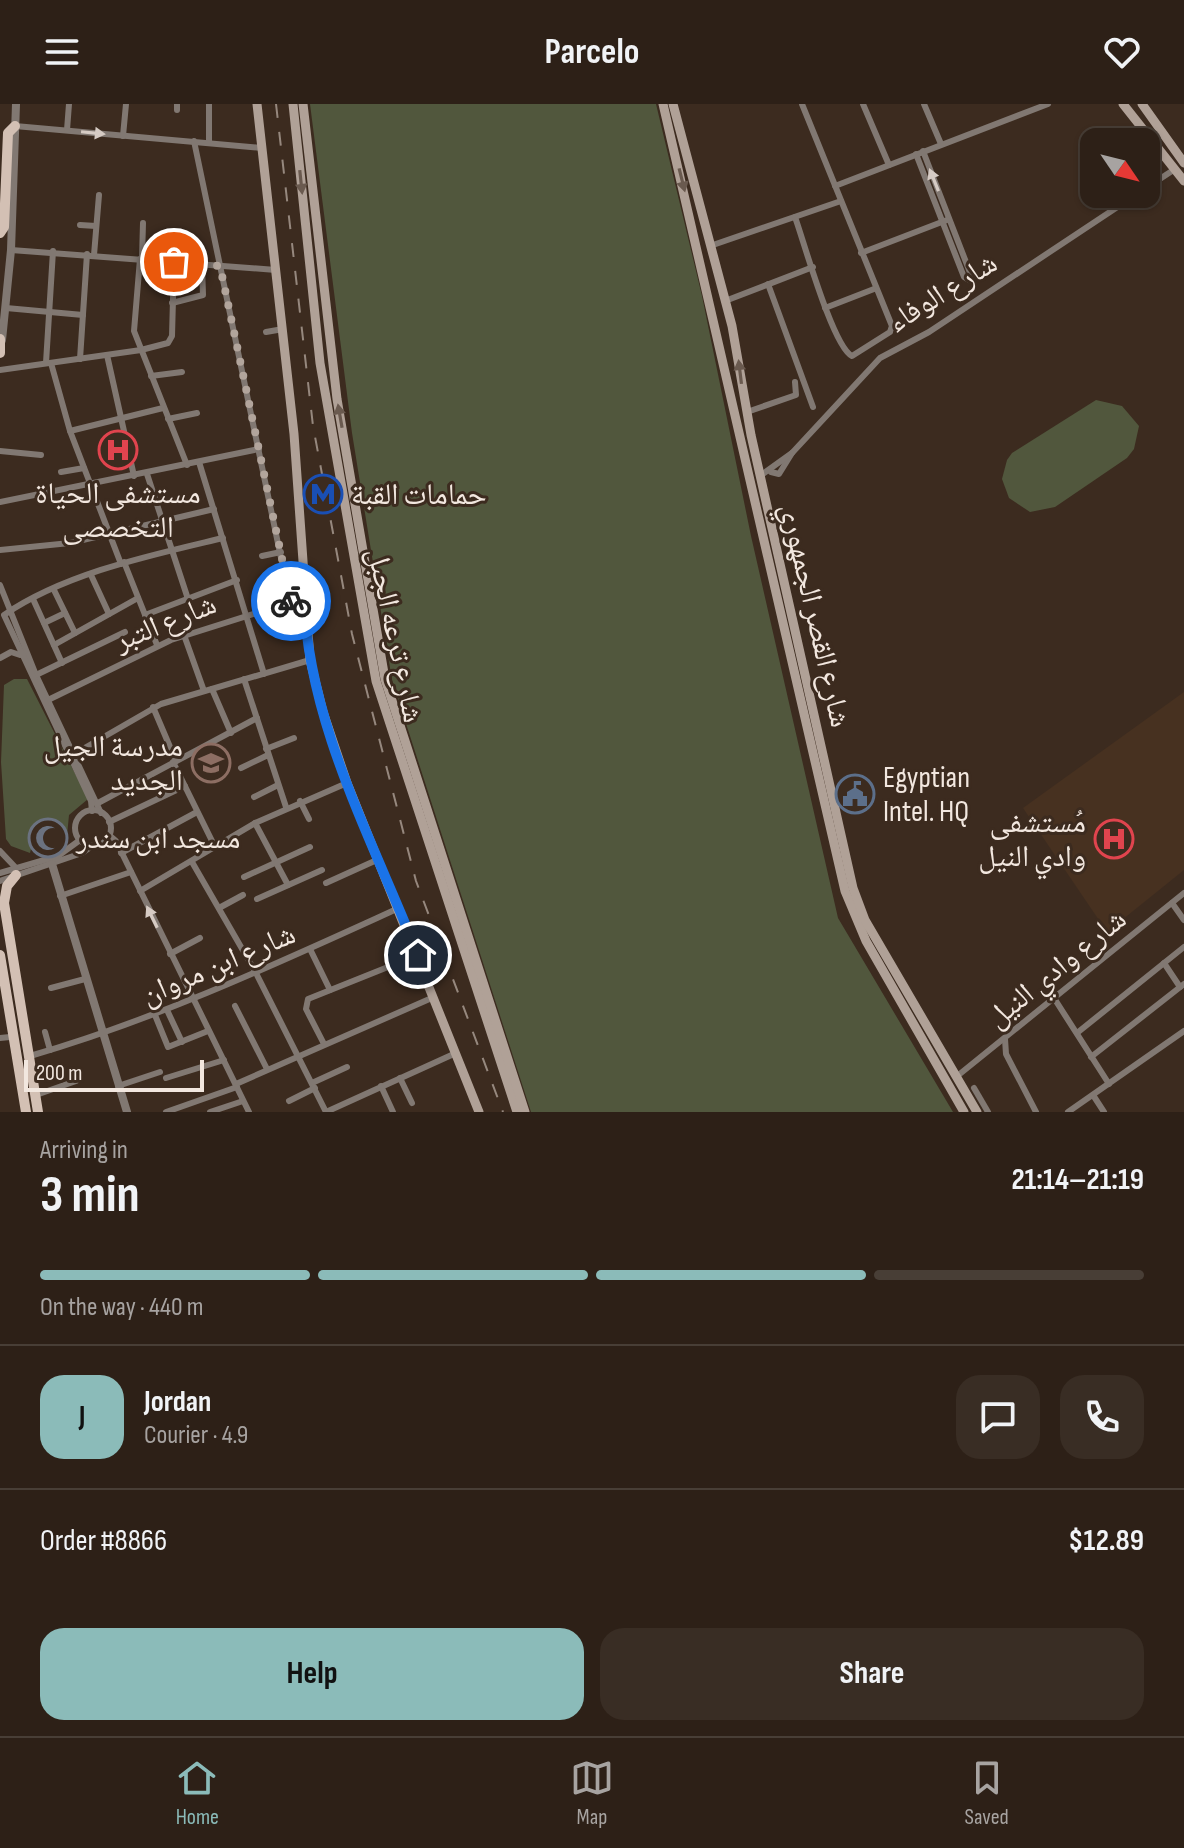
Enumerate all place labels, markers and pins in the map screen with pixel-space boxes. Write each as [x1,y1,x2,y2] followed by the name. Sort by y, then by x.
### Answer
[140,228,208,296] pin
[97,429,139,471] hospital icon: مستشفى الحياة التخصصى
[302,473,344,515] metro station icon: حمامات القبة
[35,476,201,546] place label: مستشفى الحياة التخصصى
[351,477,487,513] place label: حمامات القبة
[43,729,183,799] place label: مدرسة الجيل الجديد
[190,742,232,784] school or university icon: مدرسة الجيل الجديد
[883,760,970,830] place label: Egyptian Intel. HQ
[834,773,876,815] public building icon: Egyptian Intel. HQ
[978,805,1086,880] place label: مُستشفى وادي النيل
[27,817,69,859] mosque icon: مسجد ابن سندر
[1093,818,1135,860] hospital icon: مُستشفى وادي النيل
[75,821,241,857] place label: مسجد ابن سندر
[384,921,452,989] pin

